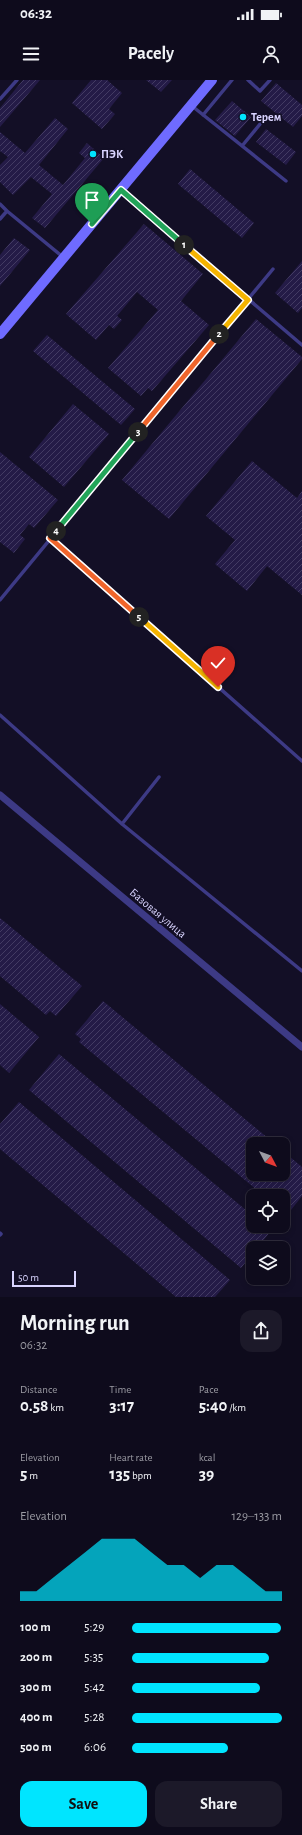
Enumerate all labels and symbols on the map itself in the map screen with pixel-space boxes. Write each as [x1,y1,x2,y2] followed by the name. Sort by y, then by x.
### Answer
[251,111,281,123] place label: Терем
[238,112,248,122] marker: Терем
[101,148,124,160] place label: ПЭК
[88,149,98,159] marker: ПЭК
[75,183,109,224] pin
[174,235,194,255] pin: 1
[209,324,229,344] pin: 2
[128,422,148,442] pin: 3
[46,521,66,541] pin: 4
[129,607,149,627] pin: 5
[201,646,235,687] pin
[127,886,189,941] street label: Базовая улица
[246,1137,290,1181] north arrow
[12,1269,76,1288] scale bar

